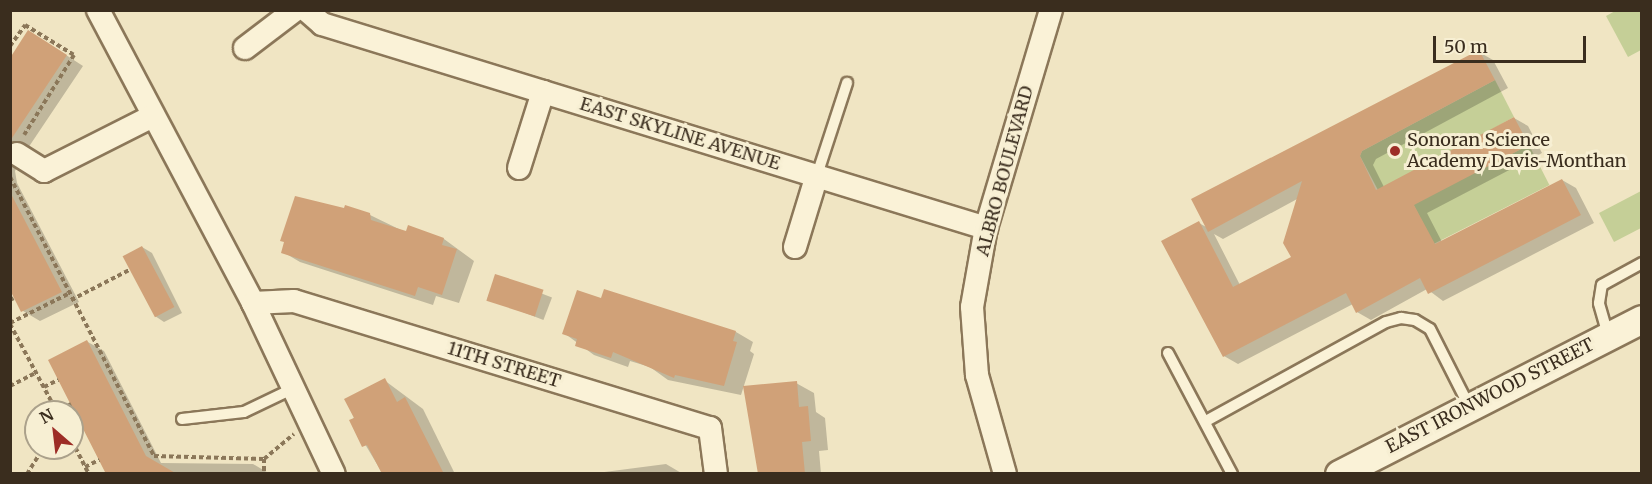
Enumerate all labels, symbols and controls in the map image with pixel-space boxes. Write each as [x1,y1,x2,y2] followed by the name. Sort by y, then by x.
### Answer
[1436,24,1589,62] scale bar
[1444,35,1488,58] text: 50 m
[972,84,1038,258] street label: ALBRO BOULEVARD
[577,93,783,175] street label: EAST SKYLINE AVENUE
[1407,130,1626,172] place label: Sonoran Science Academy Davis-Monthan
[1388,144,1402,158] marker: Sonoran Science Academy Davis-Monthan
[1382,334,1598,458] street label: EAST IRONWOOD STREET
[445,338,563,392] street label: 11TH STREET
[24,400,84,460] north arrow
[36,404,57,428] text: N

